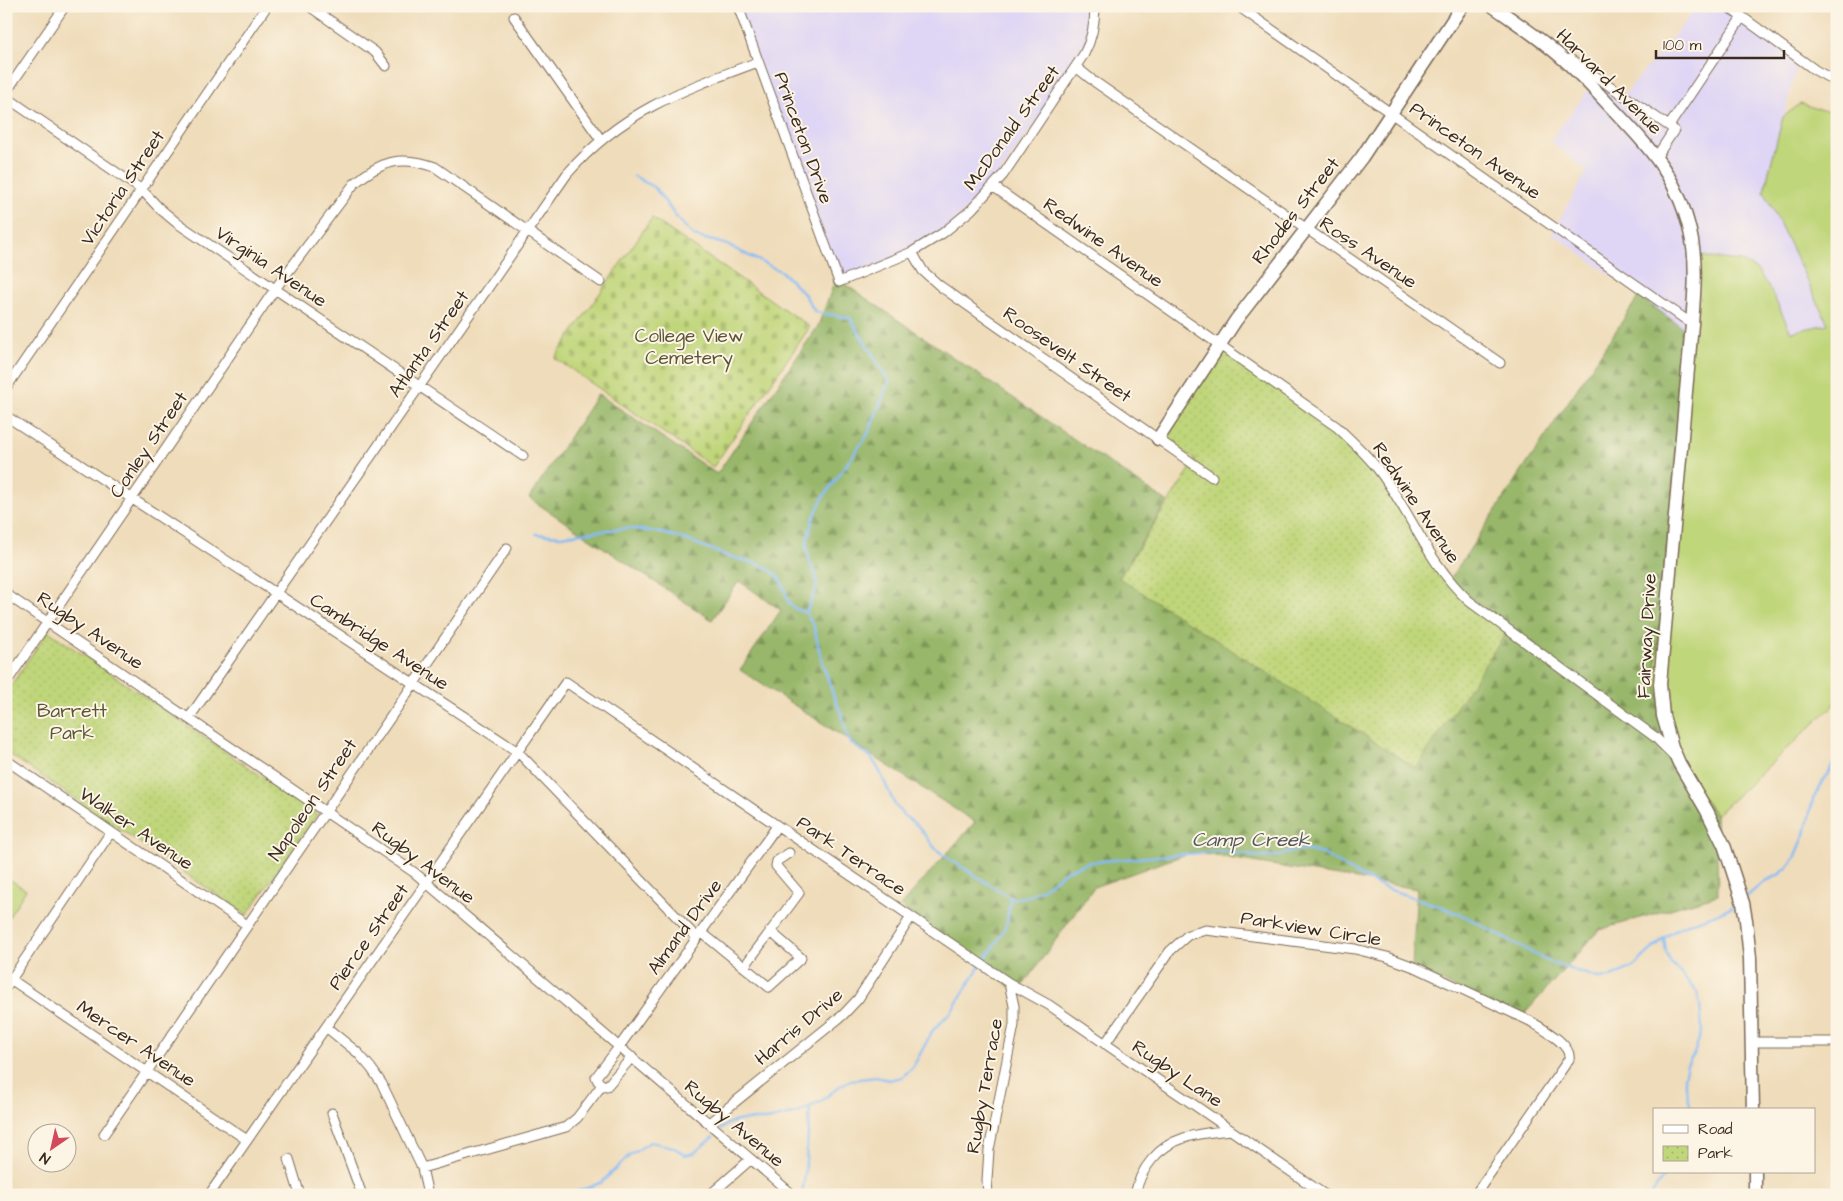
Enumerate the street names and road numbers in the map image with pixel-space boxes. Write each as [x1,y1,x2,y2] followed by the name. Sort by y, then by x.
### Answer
[1550,23,1668,141] street label: Harvard Avenue
[957,60,1067,196] street label: McDonald Street
[767,68,839,208] street label: Princeton Drive
[1404,96,1546,206] street label: Princeton Avenue
[74,124,172,251] street label: Victoria Street
[1246,151,1347,270] street label: Rhodes Street
[1038,192,1168,294] street label: Redwine Avenue
[1314,210,1422,296] street label: Ross Avenue
[209,220,332,315] street label: Virginia Avenue
[382,285,476,403] street label: Atlanta Street
[997,300,1137,410] street label: Roosevelt Street
[103,386,196,504] street label: Conley Street
[1365,437,1467,569] street label: Redwine Avenue
[1630,573,1665,699] street label: Fairway Drive
[31,585,149,678] street label: Rugby Avenue
[304,587,454,698] street label: Cambridge Avenue
[262,733,364,867] street label: Napoleon Street
[74,781,198,877] street label: Walker Avenue
[791,809,911,903] street label: Park Terrace
[365,815,480,912] street label: Rugby Avenue
[641,874,729,980] street label: Almand Drive
[322,878,416,996] street label: Pierce Street
[1239,905,1383,953] street label: Parkview Circle
[749,982,849,1072] street label: Harris Drive
[71,994,201,1094] street label: Mercer Avenue
[960,1016,1011,1156] street label: Rugby Terrace
[1126,1034,1228,1115] street label: Rugby Lane
[677,1074,790,1175] street label: Rugby Avenue

